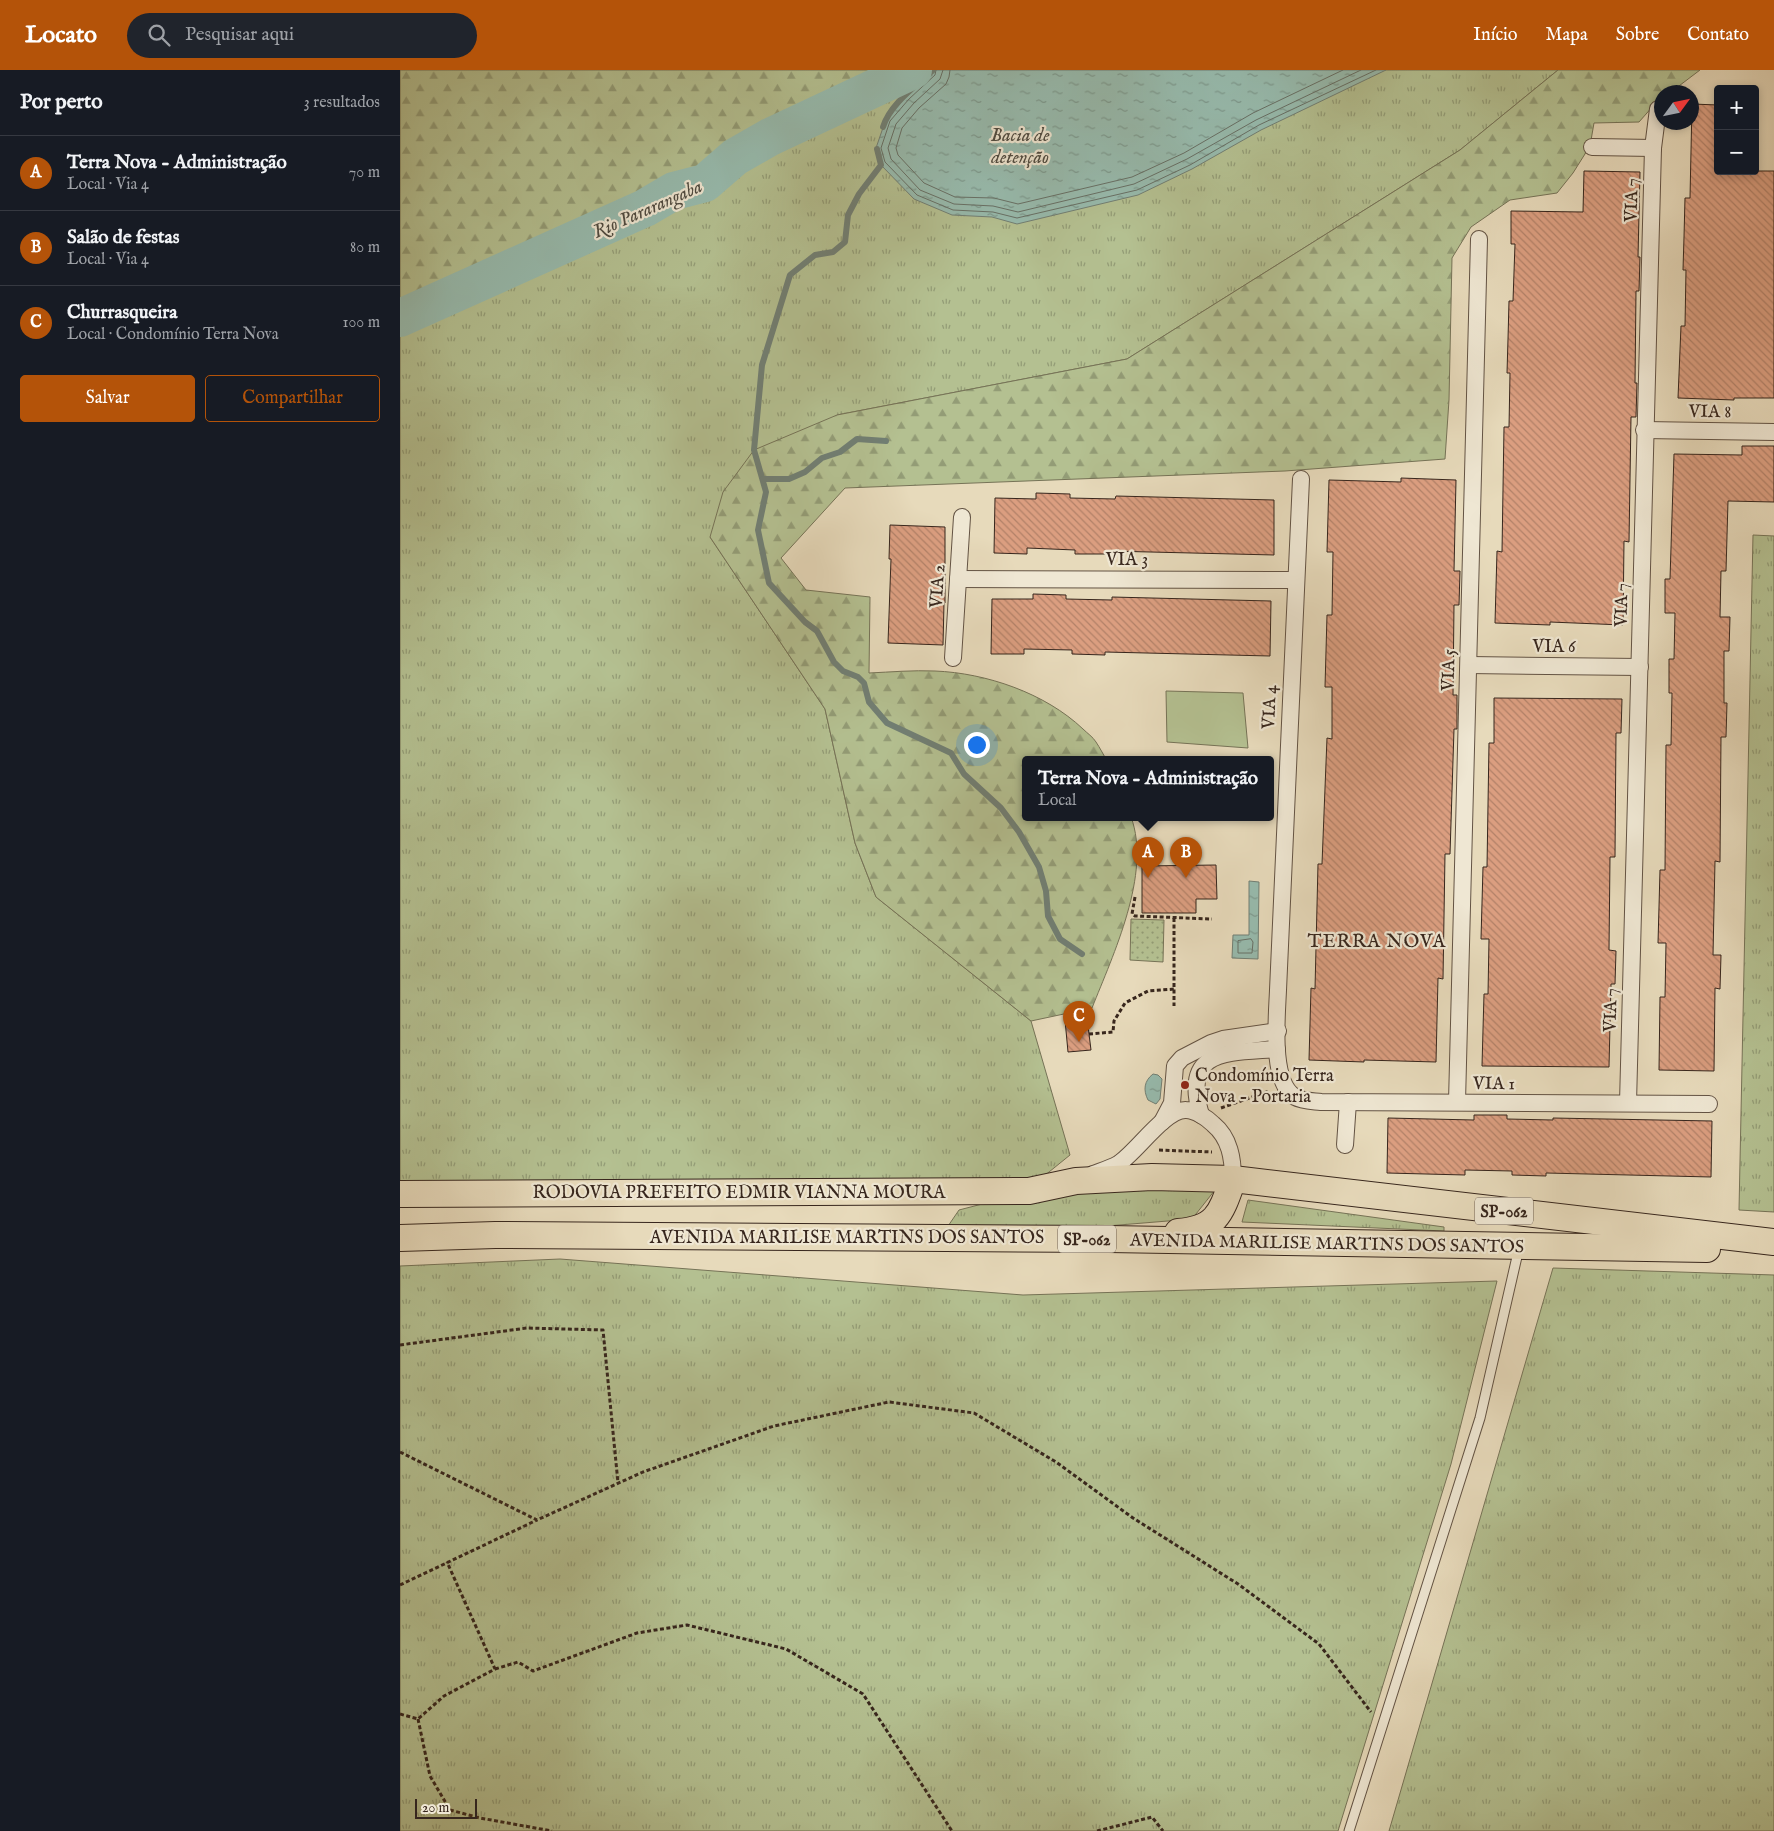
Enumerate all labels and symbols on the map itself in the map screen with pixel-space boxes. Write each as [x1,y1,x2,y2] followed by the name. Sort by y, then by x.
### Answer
[1654,85,1699,130] north arrow
[990,124,1050,170] water label: Bacia de detenção
[589,175,706,245] water label: Rio Pararangaba
[1620,178,1645,223] street label: VIA 7
[1687,401,1732,424] street label: VIA 8
[1105,549,1148,572] street label: VIA 3
[925,563,952,610] street label: VIA 2
[1611,583,1634,628] street label: VIA 7
[1531,636,1576,659] street label: VIA 6
[1437,648,1462,693] street label: VIA 5
[1258,684,1283,731] street label: VIA 4
[964,732,990,758] your location
[1132,837,1164,878] pin: A
[1170,837,1202,878] pin: B
[1308,930,1447,954] district label: TERRA NOVA
[1599,988,1624,1033] street label: VIA 7
[1063,1001,1095,1042] pin: C
[1195,1065,1334,1109] place label: Condomínio Terra Nova - Portaria
[1472,1073,1515,1096] street label: VIA 1
[1179,1079,1191,1091] marker: Condomínio Terra Nova - Portaria
[533,1182,946,1205] street label: RODOVIA PREFEITO EDMIR VIANNA MOURA
[1475,1198,1533,1224] road number: SP-062
[1058,1226,1116,1252] road number: SP-062
[649,1227,1044,1250] street label: AVENIDA MARILISE MARTINS DOS SANTOS
[1129,1230,1524,1259] street label: AVENIDA MARILISE MARTINS DOS SANTOS
[415,1796,478,1819] scale bar

